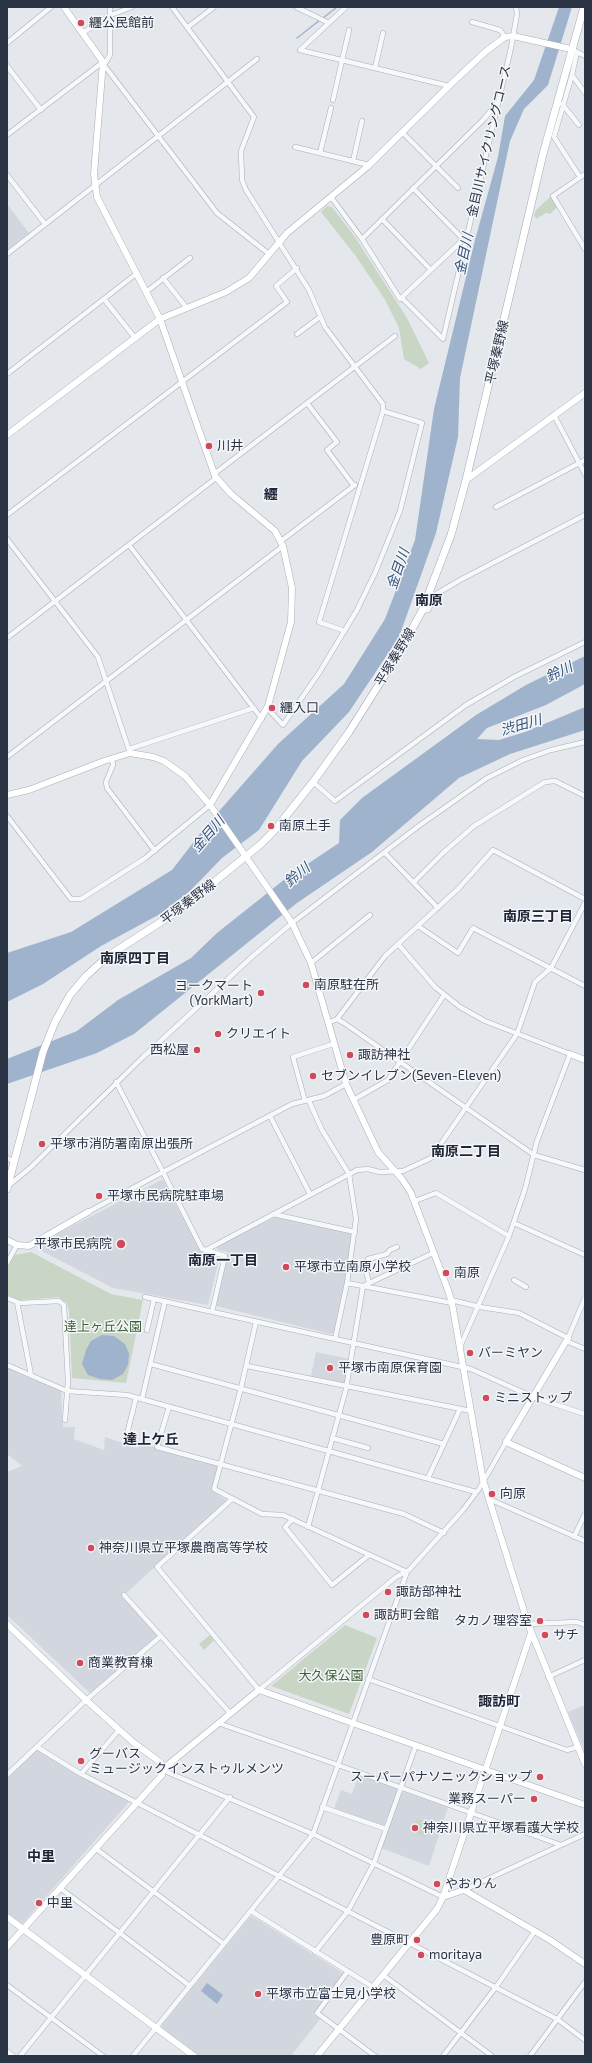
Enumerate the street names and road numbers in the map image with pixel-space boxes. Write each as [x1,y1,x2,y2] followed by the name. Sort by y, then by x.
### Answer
[464,63,514,219] street label: 金目川サイクリングコース
[482,319,512,385] street label: 平塚秦野線
[372,625,418,689] street label: 平塚秦野線
[157,876,219,928] street label: 平塚秦野線

